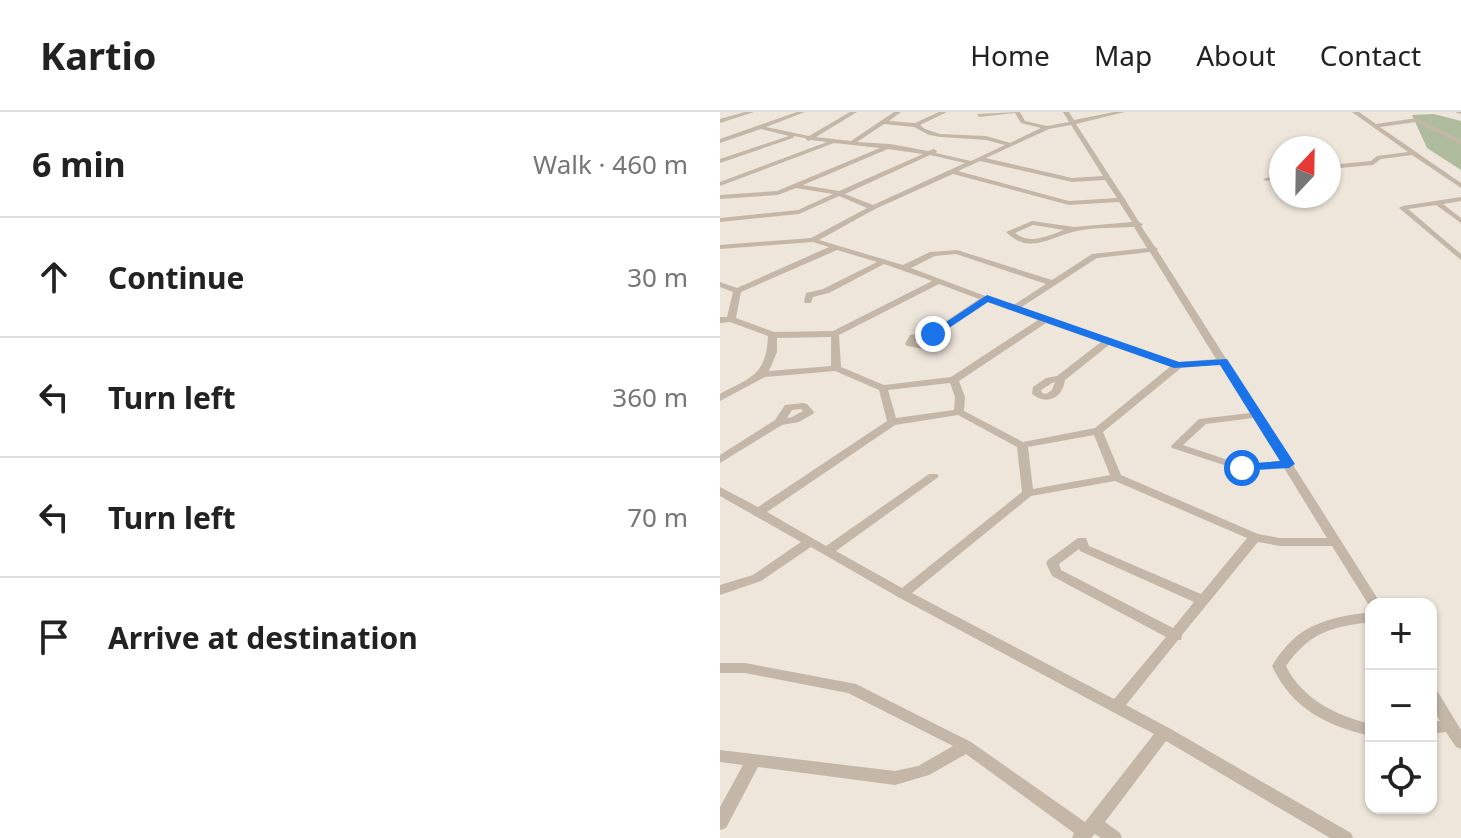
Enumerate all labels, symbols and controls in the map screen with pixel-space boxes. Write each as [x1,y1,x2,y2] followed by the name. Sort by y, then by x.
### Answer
[40,29,157,81] text: Kartio
[970,36,1050,74] text: Home
[1094,36,1152,74] text: Map
[1196,36,1276,74] text: About
[1320,36,1421,74] text: Contact
[1269,136,1341,208] north arrow
[32,141,126,187] text: 6 min
[533,146,688,182] text: Walk · 460 m
[32,255,76,299] icon: ahead
[108,257,244,298] text: Continue
[627,259,688,295] text: 30 m
[915,316,951,352] route end
[32,375,76,419] icon: left
[108,377,236,418] text: Turn left
[612,379,688,415] text: 360 m
[1224,450,1260,486] route start
[32,495,76,539] icon: left
[108,497,236,538] text: Turn left
[627,499,688,535] text: 70 m
[1365,598,1437,814] map controls
[1365,598,1437,670] button: +
[32,615,76,659] icon: arrive
[108,617,418,658] text: Arrive at destination
[1365,670,1437,742] button: −
[1365,742,1437,814] button: locate

